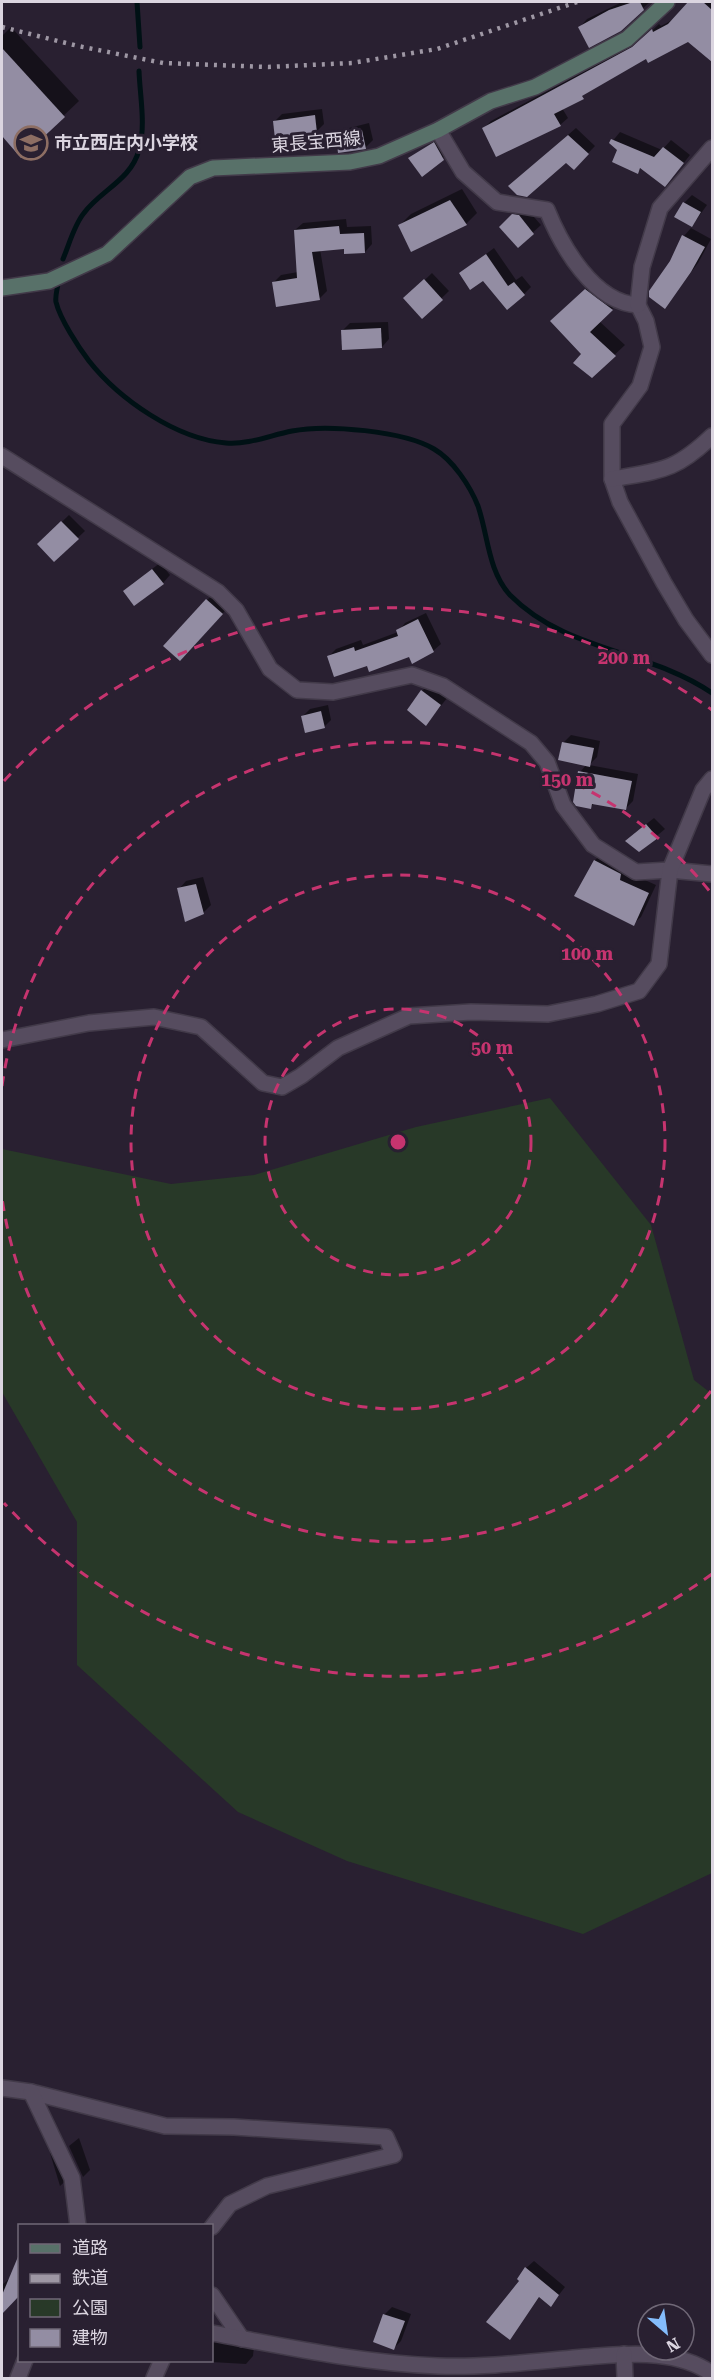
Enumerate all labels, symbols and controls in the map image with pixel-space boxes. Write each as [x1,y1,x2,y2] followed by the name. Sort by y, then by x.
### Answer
[13,125,49,161] school or university icon: 市立西庄内小学校
[270,127,362,156] street label: 東長宝西線
[54,132,198,153] place label: 市立西庄内小学校
[598,647,651,668] text: 200 m
[541,769,594,790] text: 150 m
[561,943,614,964] text: 100 m
[471,1037,514,1058] text: 50 m
[388,1132,408,1152] centre of rings
[18,2224,213,2362] legend
[72,2237,108,2258] text: 道路
[72,2267,108,2288] text: 鉄道
[72,2297,108,2318] text: 公園
[636,2302,696,2362] north arrow
[72,2327,108,2348] text: 建物
[663,2333,683,2356] text: N

